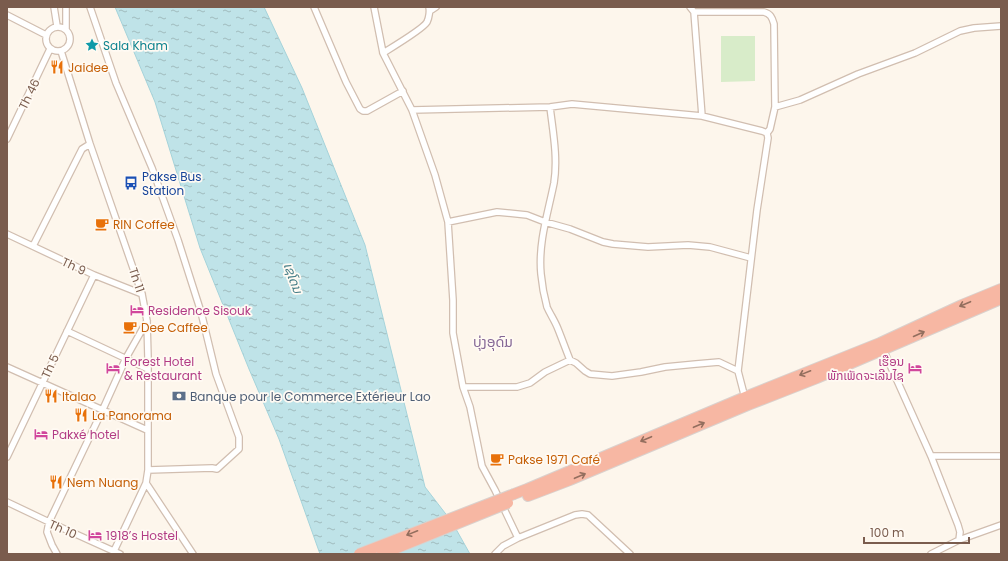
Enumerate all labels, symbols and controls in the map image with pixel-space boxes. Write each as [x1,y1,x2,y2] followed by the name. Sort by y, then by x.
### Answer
[84,37,100,53] place icon: Sala Kham
[103,37,168,54] place label: Sala Kham
[49,59,65,75] restaurant icon: Jaidee
[68,59,108,76] place label: Jaidee
[14,76,44,112] street label: Th 46
[142,168,201,199] place label: Pakse Bus Station
[123,175,139,191] bus stop icon: Pakse Bus Station
[94,216,110,232] cafe icon: RIN Coffee
[113,216,175,233] place label: RIN Coffee
[59,253,89,279] street label: Th 9
[279,260,308,297] water label: ເຊໂດນ
[125,265,149,295] street label: Th 11
[959,301,971,309] one-way arrow
[129,302,145,318] hotel icon: Residence Sisouk
[148,302,252,319] place label: Residence Sisouk
[122,319,138,335] cafe icon: Dee Caffee
[141,319,208,336] place label: Dee Caffee
[913,330,925,337] one-way arrow
[473,332,513,352] district label: ບຸ່ງອຸດົມ
[37,351,63,381] street label: Th 5
[124,353,202,384] place label: Forest Hotel & Restaurant
[827,353,904,384] place label: ເຮືອນ ພັກເພັດຈະເລີນໄຊ
[105,360,121,376] hotel icon: Forest Hotel & Restaurant
[907,360,923,376] hotel icon: ເຮືອນ ພັກເພັດຈະເລີນໄຊ
[800,370,812,378] one-way arrow
[43,388,59,404] restaurant icon: Italao
[62,388,96,405] place label: Italao
[171,388,187,404] bank icon: Banque pour le Commerce Extérieur Lao
[190,388,431,405] place label: Banque pour le Commerce Extérieur Lao
[73,407,89,423] restaurant icon: La Panorama
[92,407,172,424] place label: La Panorama
[693,421,705,429] one-way arrow
[33,426,49,442] hotel icon: Pakxé hotel
[52,426,120,443] place label: Pakxé hotel
[641,436,653,443] one-way arrow
[489,451,505,467] cafe icon: Pakse 1971 Café
[508,451,600,468] place label: Pakse 1971 Café
[573,472,585,479] one-way arrow
[48,474,64,490] restaurant icon: Nem Nuang
[67,474,138,491] place label: Nem Nuang
[46,515,80,543] street label: Th 10
[864,519,969,545] scale bar
[870,524,904,541] text: 100 m
[87,527,103,543] hotel icon: 1918’s Hostel
[106,527,178,544] place label: 1918’s Hostel
[407,529,419,537] one-way arrow

